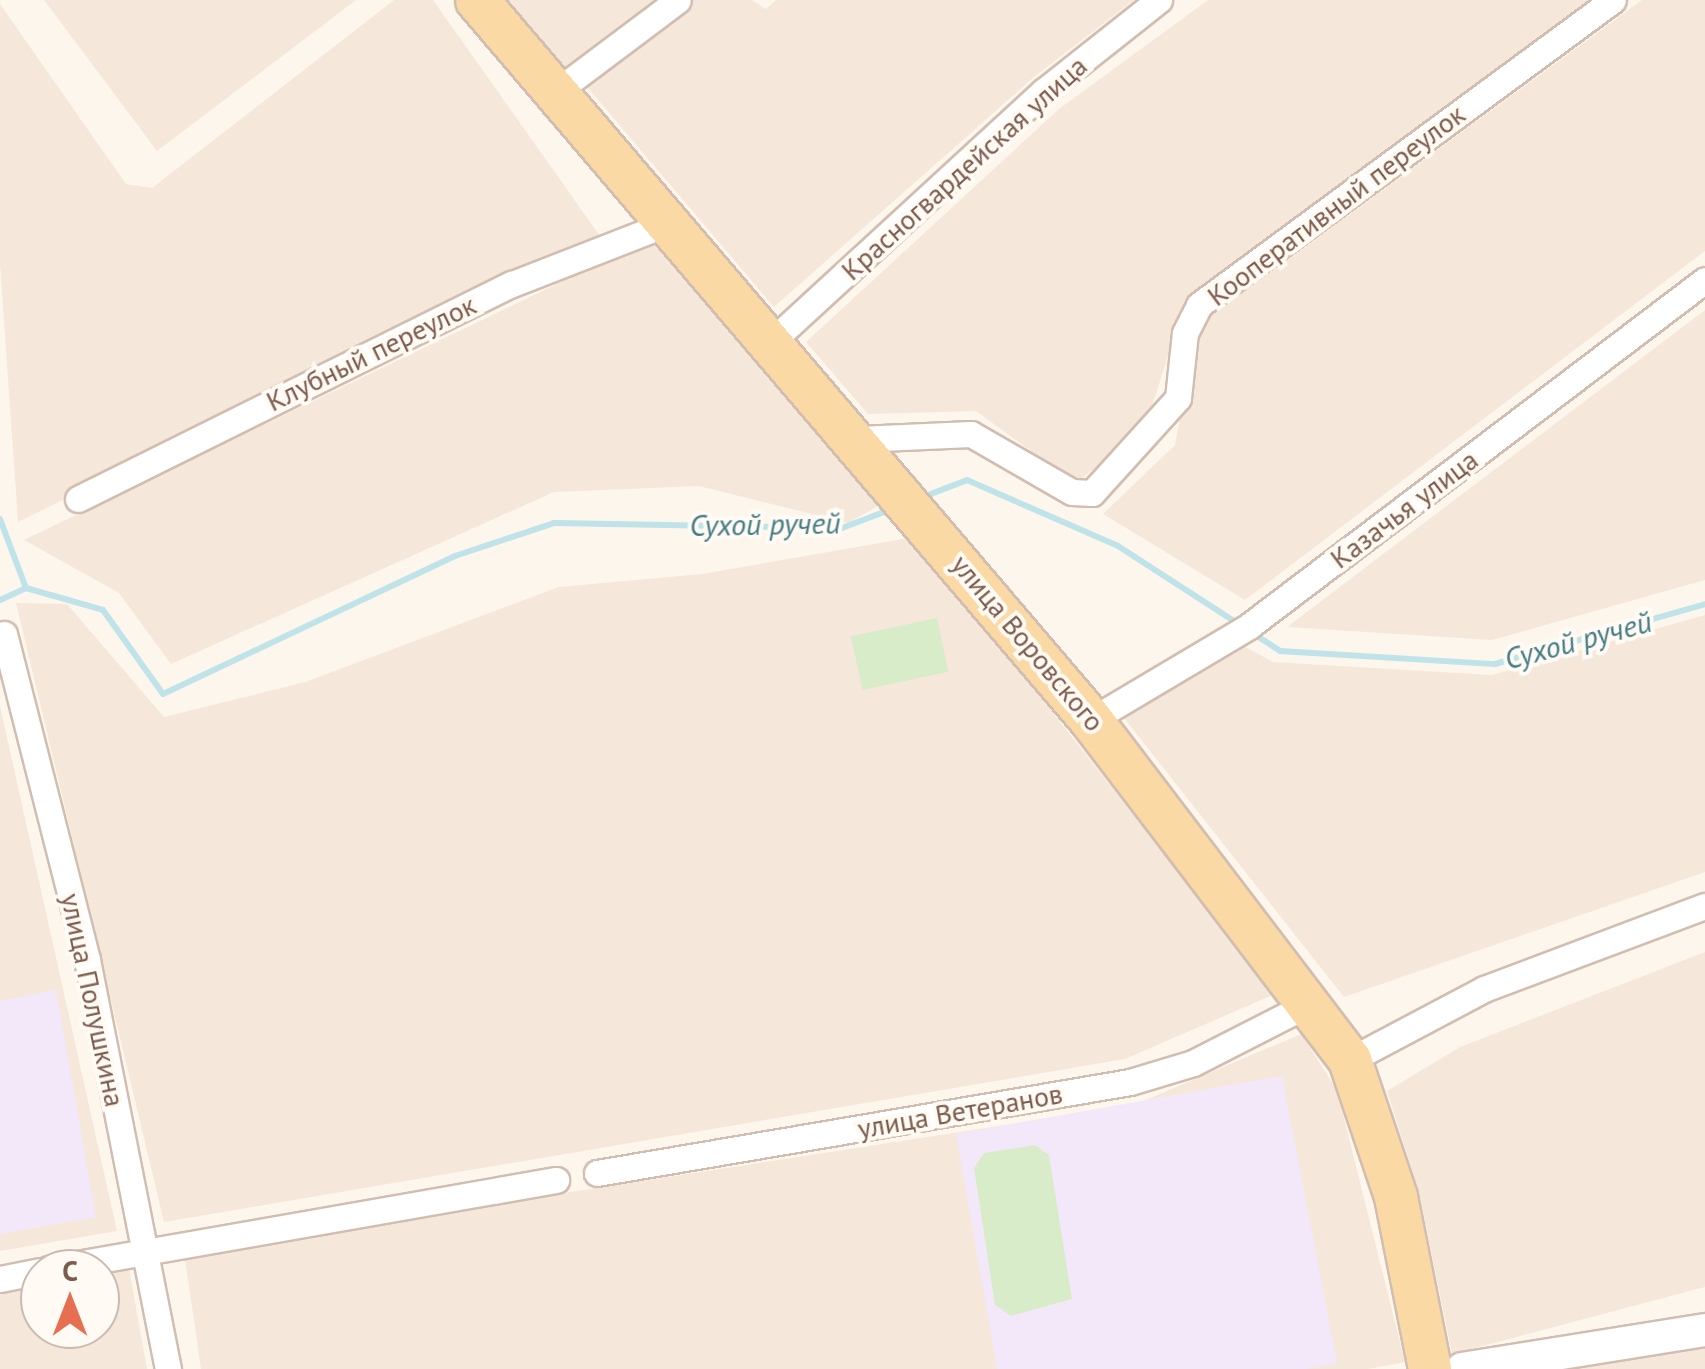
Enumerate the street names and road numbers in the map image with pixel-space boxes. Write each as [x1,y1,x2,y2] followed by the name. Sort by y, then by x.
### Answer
[834,49,1094,287] street label: Красногвардейская улица
[1201,97,1471,313] street label: Кооперативный переулок
[261,288,481,418] street label: Клубный переулок
[1324,443,1484,575] street label: Казачья улица
[944,548,1112,738] street label: улица Воровского
[54,890,132,1110] street label: улица Полушкина
[855,1076,1065,1146] street label: улица Ветеранов

